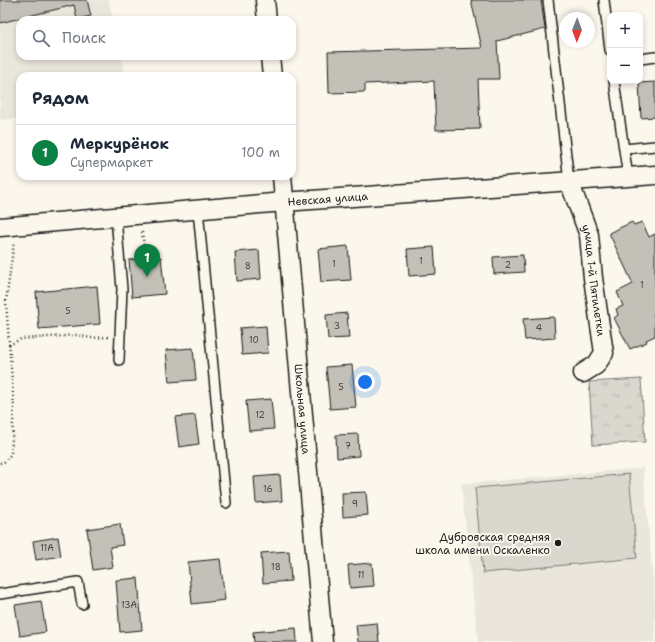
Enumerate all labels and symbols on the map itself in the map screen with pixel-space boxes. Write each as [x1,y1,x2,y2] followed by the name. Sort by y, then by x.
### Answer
[559,12,595,48] north arrow
[287,188,369,209] street label: Невская улица
[578,222,609,337] street label: улица 1-й Пятилетки
[134,244,160,277] pin: 1
[419,255,423,267] house number: 1
[332,258,336,270] house number: 1
[505,259,511,271] house number: 2
[245,260,251,272] house number: 8
[640,279,644,291] house number: 1
[65,305,71,317] house number: 5
[334,320,340,332] house number: 3
[536,322,542,334] house number: 4
[249,334,259,346] house number: 10
[291,363,314,455] street label: Школьная улица
[355,372,375,392] your location
[338,381,344,393] house number: 5
[255,409,265,421] house number: 12
[345,440,351,452] house number: 7
[263,483,273,495] house number: 16
[352,498,358,510] house number: 9
[415,530,550,558] place label: Дубровская средняя школа имени Оскаленко
[553,538,563,548] marker: Дубровская средняя школа имени Оскаленко
[40,542,54,554] house number: 11А
[271,561,281,573] house number: 18
[357,569,365,581] house number: 11
[121,599,138,611] house number: 13А

